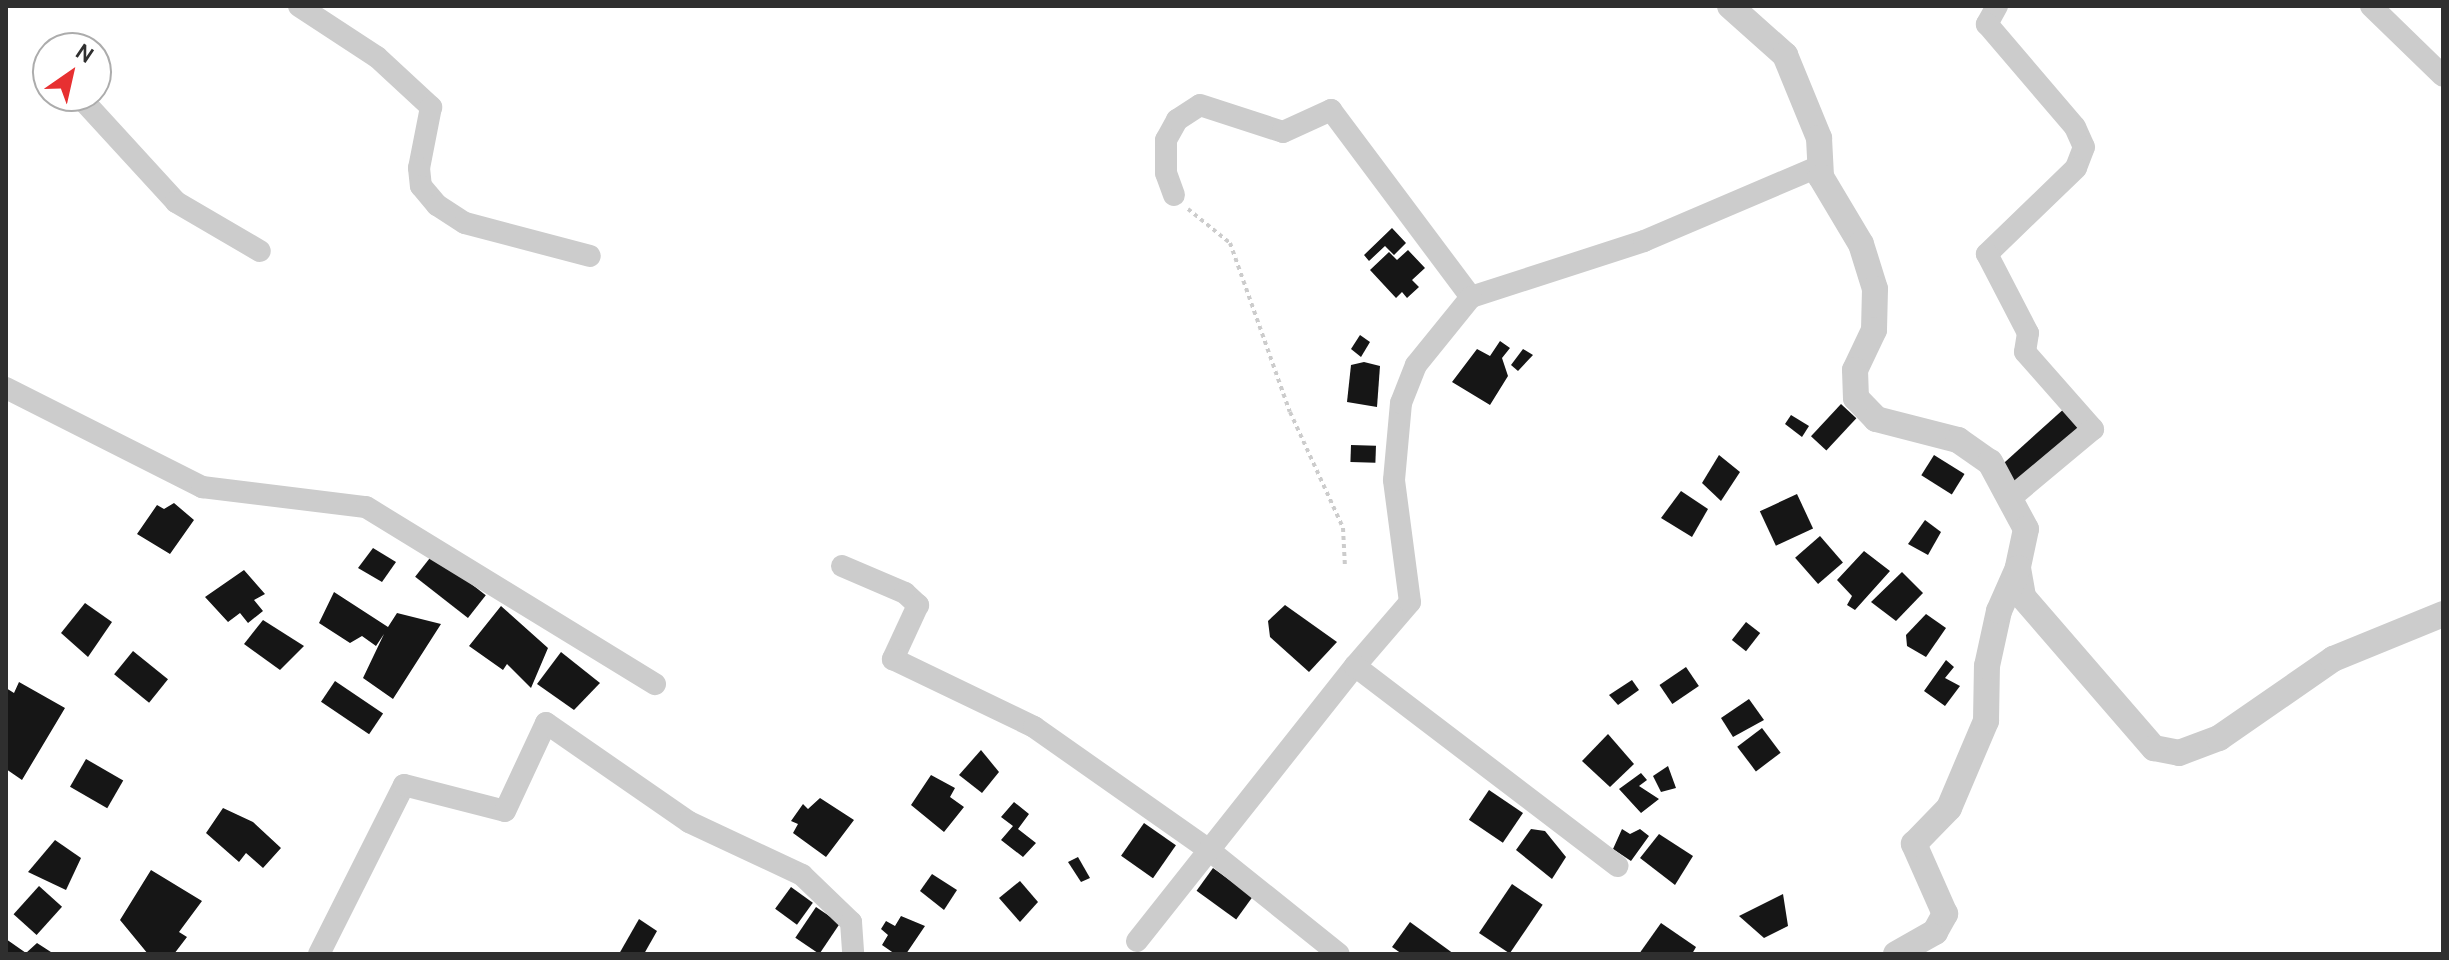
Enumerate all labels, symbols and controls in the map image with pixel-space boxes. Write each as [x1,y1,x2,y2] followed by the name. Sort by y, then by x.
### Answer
[32,32,112,112] north arrow
[71,38,99,69] text: N

